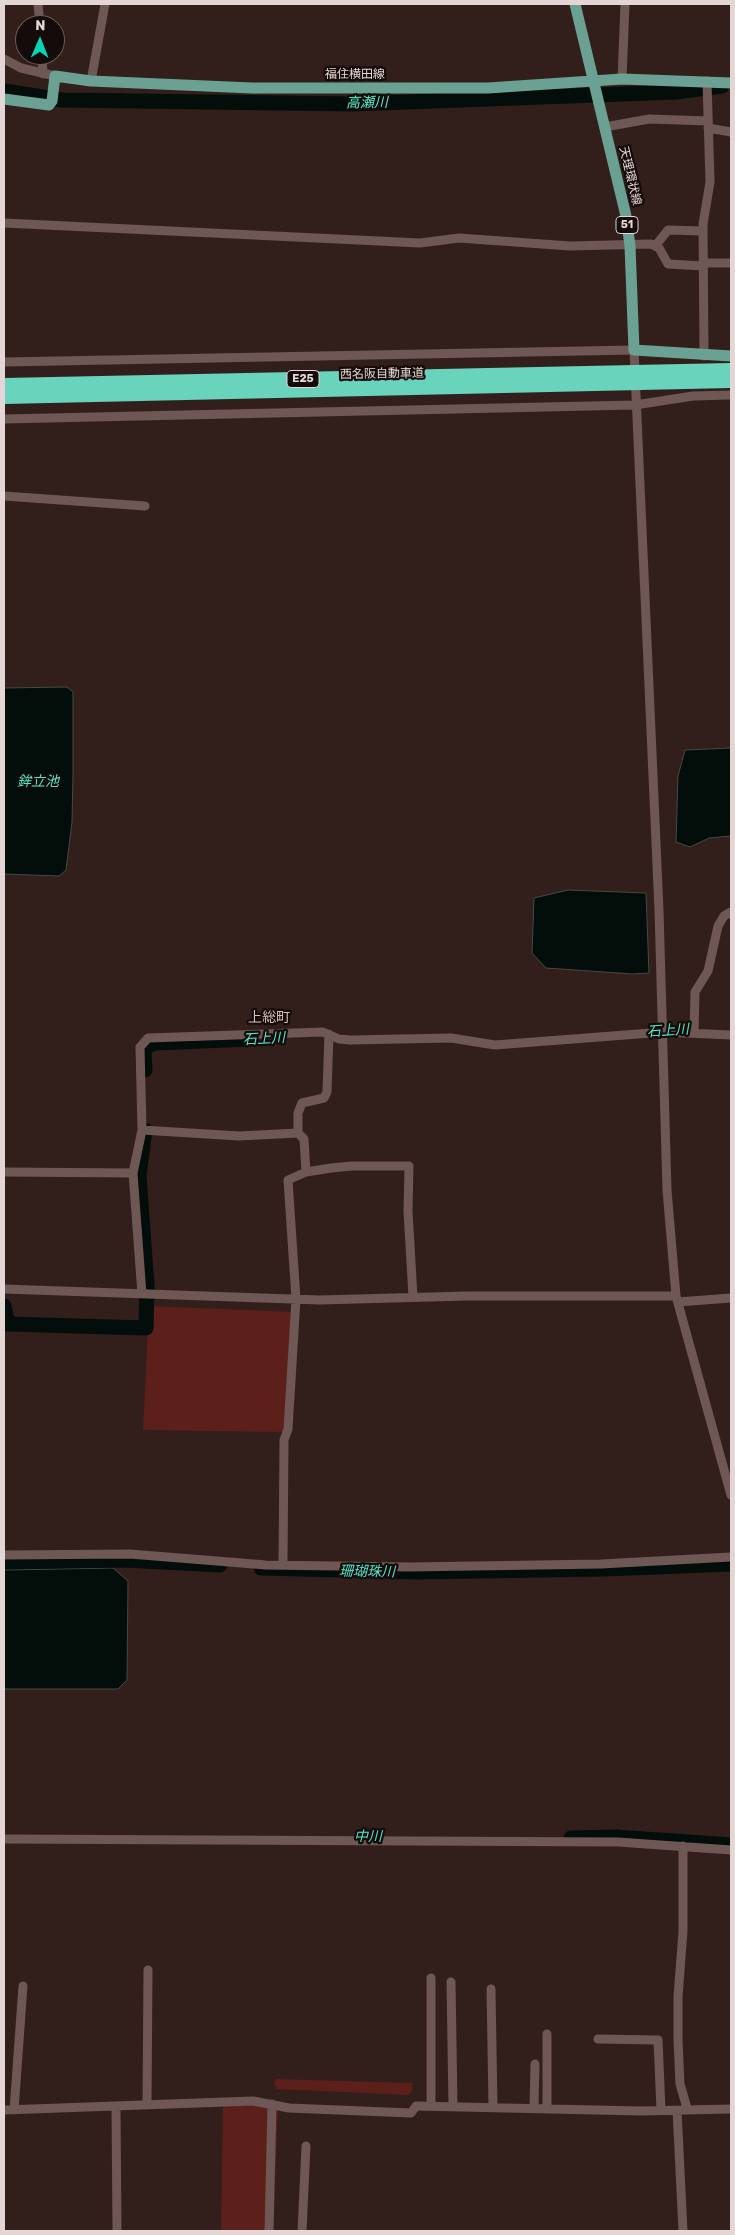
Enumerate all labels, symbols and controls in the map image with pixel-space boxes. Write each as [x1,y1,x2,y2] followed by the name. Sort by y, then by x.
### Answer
[15,15,65,65] north arrow
[35,17,45,34] text: N
[325,68,385,82] street label: 福住横田線
[346,94,388,112] water label: 高瀬川
[616,145,644,207] street label: 天理環状線
[616,216,638,234] road number: 51
[340,366,424,382] street label: 西名阪自動車道
[287,370,319,388] road number: E25
[17,774,59,790] water label: 鉾立池
[248,1010,290,1026] district label: 上総町
[646,1021,690,1041] water label: 石上川
[243,1030,285,1048] water label: 石上川
[339,1563,395,1581] water label: 珊瑚珠川
[354,1829,382,1845] water label: 中川

